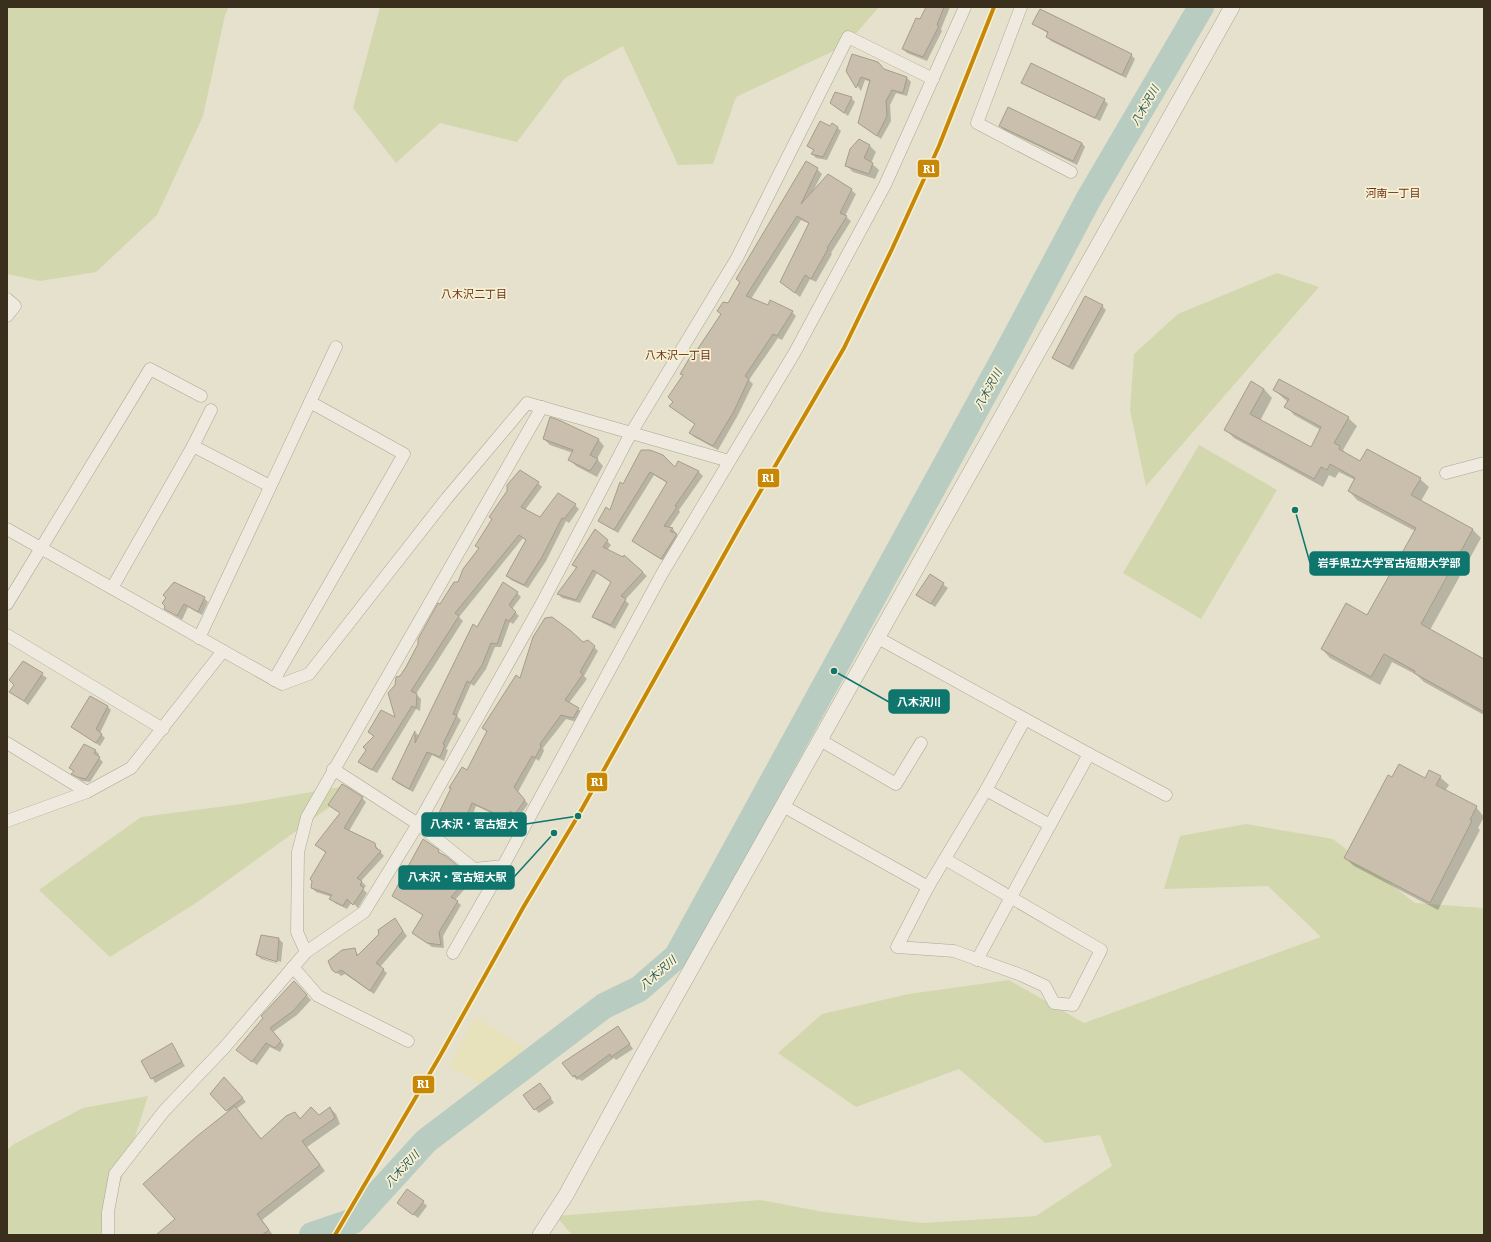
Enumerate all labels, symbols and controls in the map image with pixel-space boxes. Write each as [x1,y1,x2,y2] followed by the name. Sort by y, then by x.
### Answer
[1126,81,1162,128] water label: 八木沢川
[917,159,940,178] line badge: R1
[923,160,936,176] text: R1
[1366,184,1421,200] district label: 河南一丁目
[441,285,507,301] district label: 八木沢二丁目
[645,346,711,362] district label: 八木沢一丁目
[969,365,1005,412] water label: 八木沢川
[757,468,780,488] line badge: R1
[762,469,775,485] text: R1
[1310,552,1469,575] callout: 岩手県立大学宮古短期大学部
[1318,554,1461,570] text: 岩手県立大学宮古短期大学部
[889,690,949,713] callout: 八木沢川
[897,693,941,709] text: 八木沢川
[586,772,608,792] line badge: R1
[591,773,604,789] text: R1
[422,813,526,836] callout: 八木沢・宮古短大
[430,815,518,831] text: 八木沢・宮古短大
[399,866,514,889] callout: 八木沢・宮古短大駅
[408,868,507,884] text: 八木沢・宮古短大駅
[635,951,680,992] water label: 八木沢川
[412,1075,435,1094] line badge: R1
[417,1075,430,1091] text: R1
[380,1146,423,1190] water label: 八木沢川

